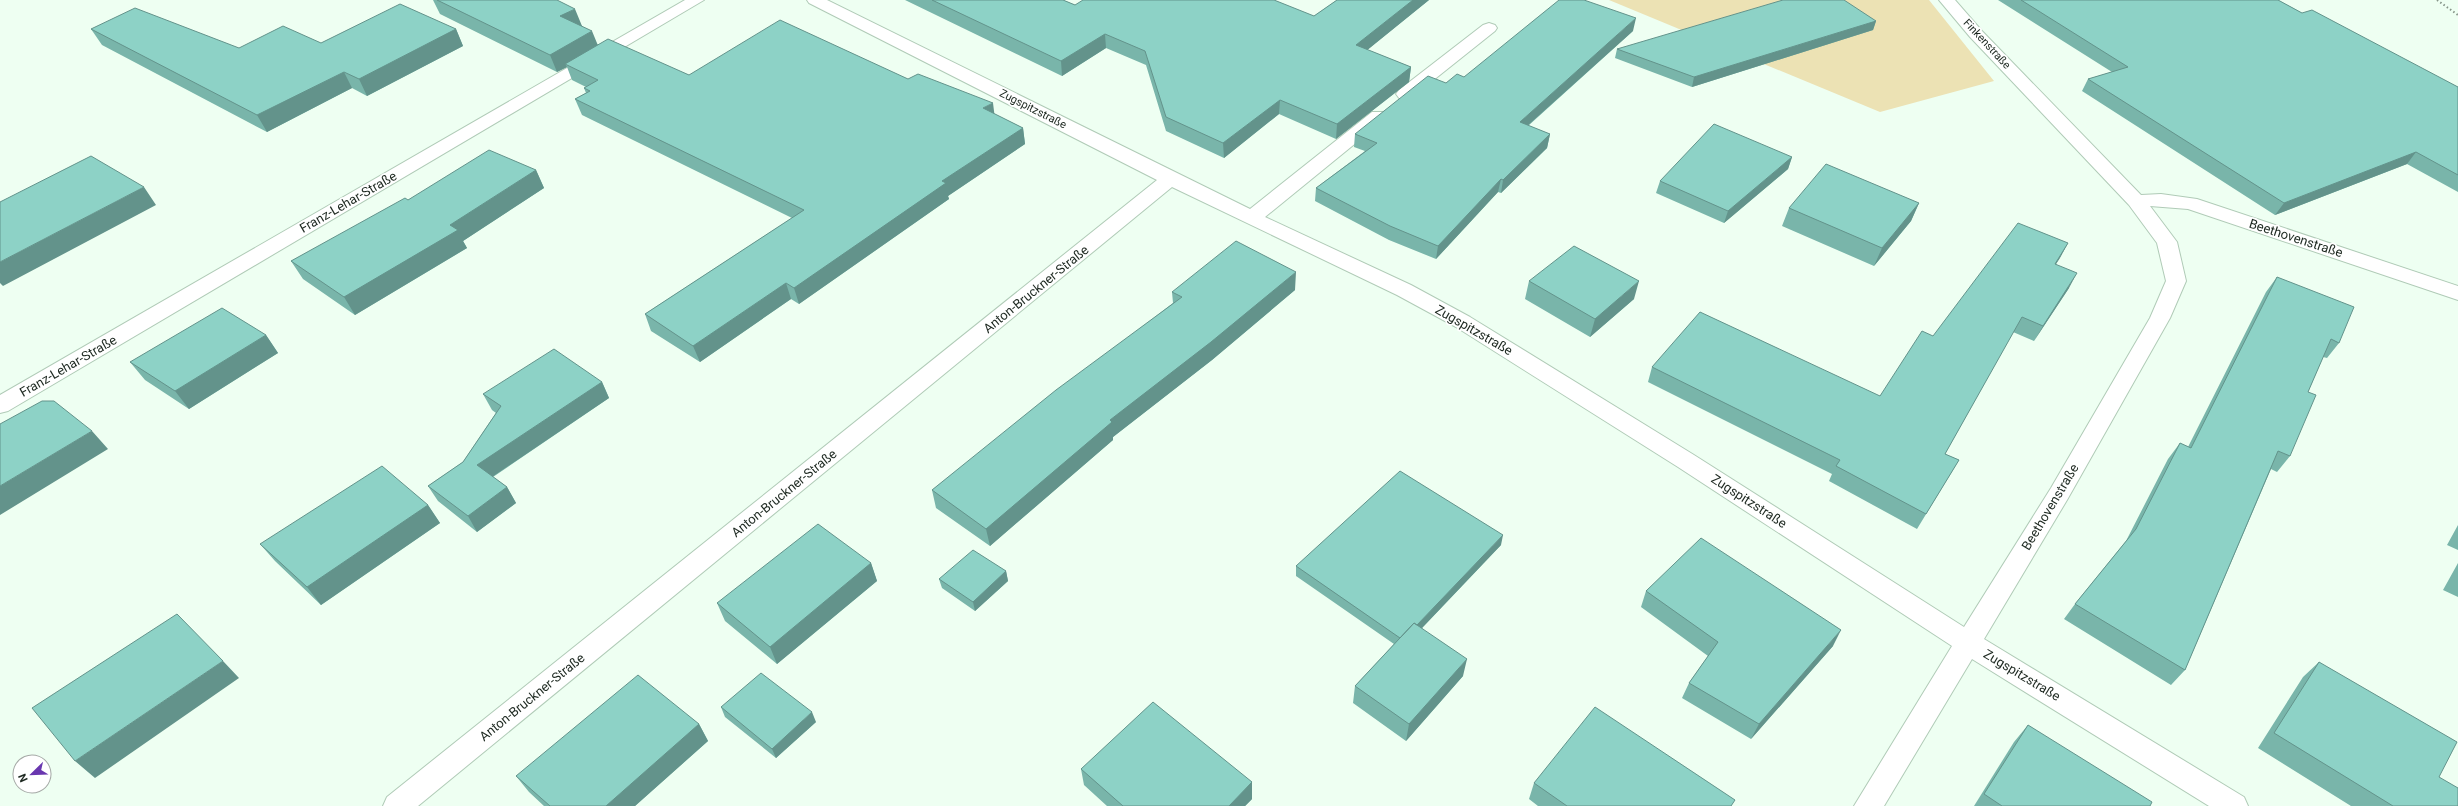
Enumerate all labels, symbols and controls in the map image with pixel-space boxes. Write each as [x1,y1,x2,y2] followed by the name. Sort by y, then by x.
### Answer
[1961,16,2013,72] street label: Finkenstraße
[997,87,1069,132] street label: Zugspitzstraße
[297,168,399,236] street label: Franz-Lehar-Straße
[2247,216,2345,260] street label: Beethovenstraße
[980,242,1092,336] street label: Anton-Bruckner-Straße
[1433,302,1515,358] street label: Zugspitzstraße
[17,332,119,400] street label: Franz-Lehar-Straße
[728,446,840,540] street label: Anton-Bruckner-Straße
[2018,461,2082,553] street label: Beethovenstraße
[1709,471,1790,531] street label: Zugspitzstraße
[1981,646,2063,704] street label: Zugspitzstraße
[476,650,588,744] street label: Anton-Bruckner-Straße
[12,754,52,794] north arrow
[16,771,31,784] text: N

